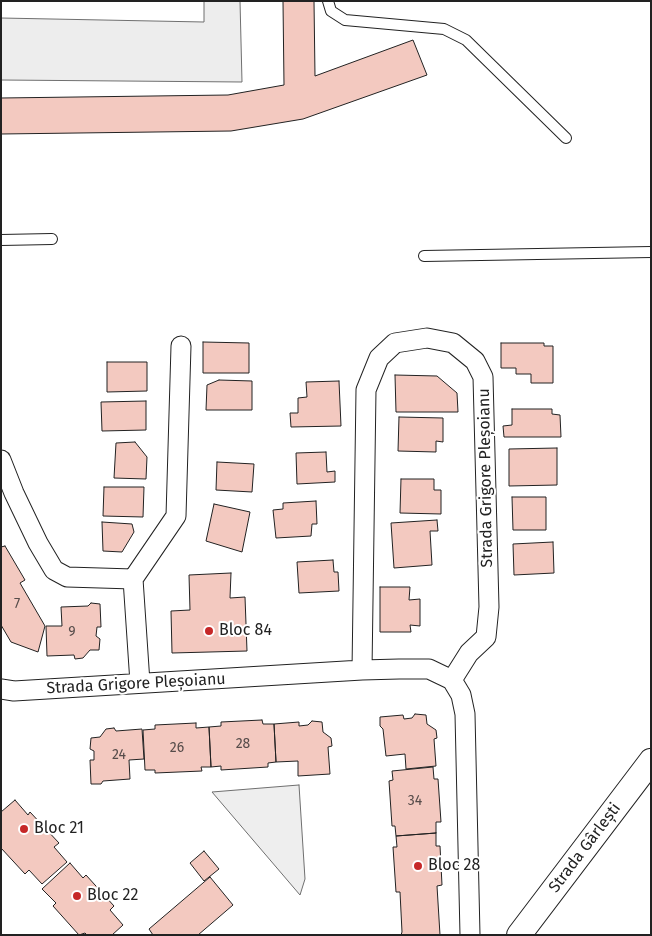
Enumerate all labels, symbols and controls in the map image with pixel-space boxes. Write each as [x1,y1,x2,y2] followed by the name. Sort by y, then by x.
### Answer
[475,388,497,568] street label: Strada Grigore Pleșoianu
[14,596,20,612] house number: 7
[219,621,272,641] place label: Bloc 84
[68,624,76,640] house number: 9
[203,625,215,637] marker: Bloc 84
[46,670,226,698] street label: Strada Grigore Pleșoianu
[236,736,250,752] house number: 28
[170,740,184,756] house number: 26
[112,747,126,763] house number: 24
[408,793,422,809] house number: 34
[545,799,625,897] street label: Strada Gârlești
[34,819,84,839] place label: Bloc 21
[18,823,30,835] marker: Bloc 21
[428,856,480,876] place label: Bloc 28
[412,860,424,872] marker: Bloc 28
[87,886,138,906] place label: Bloc 22
[71,890,83,902] marker: Bloc 22

